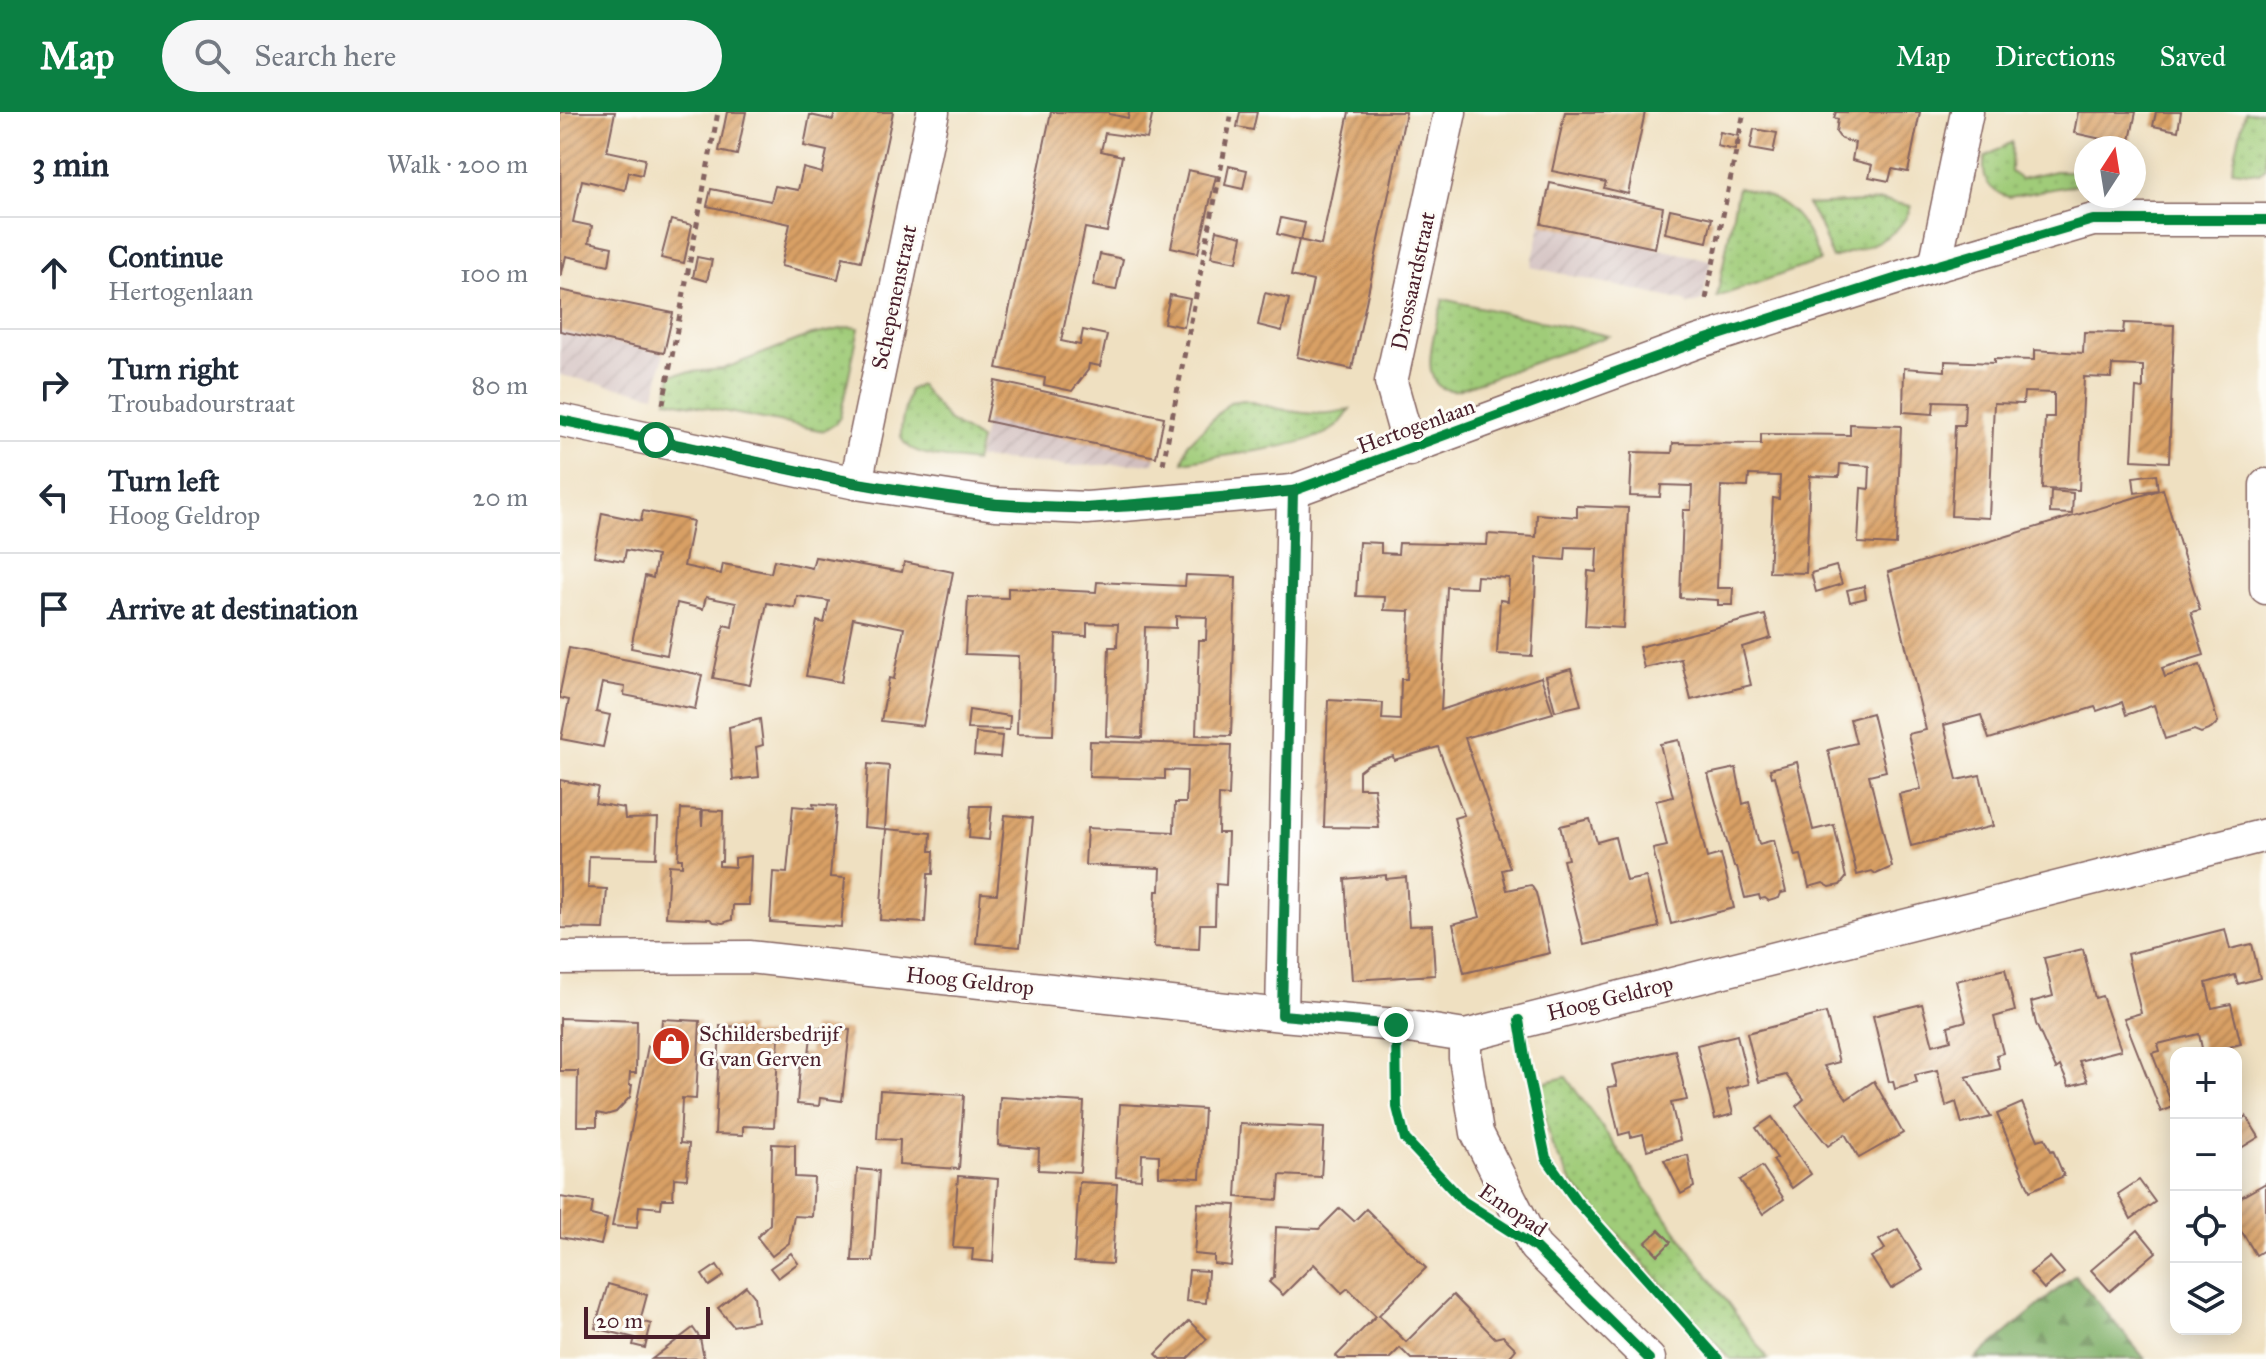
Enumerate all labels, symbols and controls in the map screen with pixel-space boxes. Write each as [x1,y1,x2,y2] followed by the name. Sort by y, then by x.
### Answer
[162,20,722,92] search box
[40,33,114,79] text: Map
[190,34,234,78] icon: search
[254,38,396,74] text: Search here
[1896,39,1951,74] text: Map
[1995,39,2116,74] text: Directions
[2160,39,2226,74] text: Saved
[2074,136,2146,208] north arrow
[32,144,109,185] text: 3 min
[387,148,528,180] text: Walk · 200 m
[1385,209,1441,353] street label: Drossaardstraat
[866,222,923,372] street label: Schepenenstraat
[108,239,223,275] text: Continue
[32,251,76,295] icon: ahead
[460,257,528,289] text: 100 m
[108,275,253,307] text: Hertogenlaan
[108,351,239,387] text: Turn right
[32,363,76,407] icon: right
[472,369,528,401] text: 80 m
[108,387,295,419] text: Troubadourstraat
[1354,392,1479,460] street label: Hertogenlaan
[638,422,674,458] route start
[108,463,219,499] text: Turn left
[32,475,76,519] icon: left
[473,481,528,513] text: 20 m
[108,499,260,531] text: Hoog Geldrop
[32,587,76,631] icon: arrive
[108,591,358,627] text: Arrive at destination
[905,961,1035,1001] street label: Hoog Geldrop
[1544,969,1676,1027] street label: Hoog Geldrop
[1378,1007,1414,1043] route end
[699,1020,843,1072] place label: Schildersbedrijf G van Gerven
[650,1025,692,1067] shop icon: Schildersbedrijf G van Gerven
[2170,1047,2242,1335] map controls
[2170,1047,2242,1119] button: +
[2170,1119,2242,1191] button: −
[1474,1177,1552,1243] street label: Emopad
[2170,1191,2242,1263] button: locate
[2170,1263,2242,1335] button: layers
[584,1303,710,1339] scale bar
[596,1307,643,1334] text: 20 m

